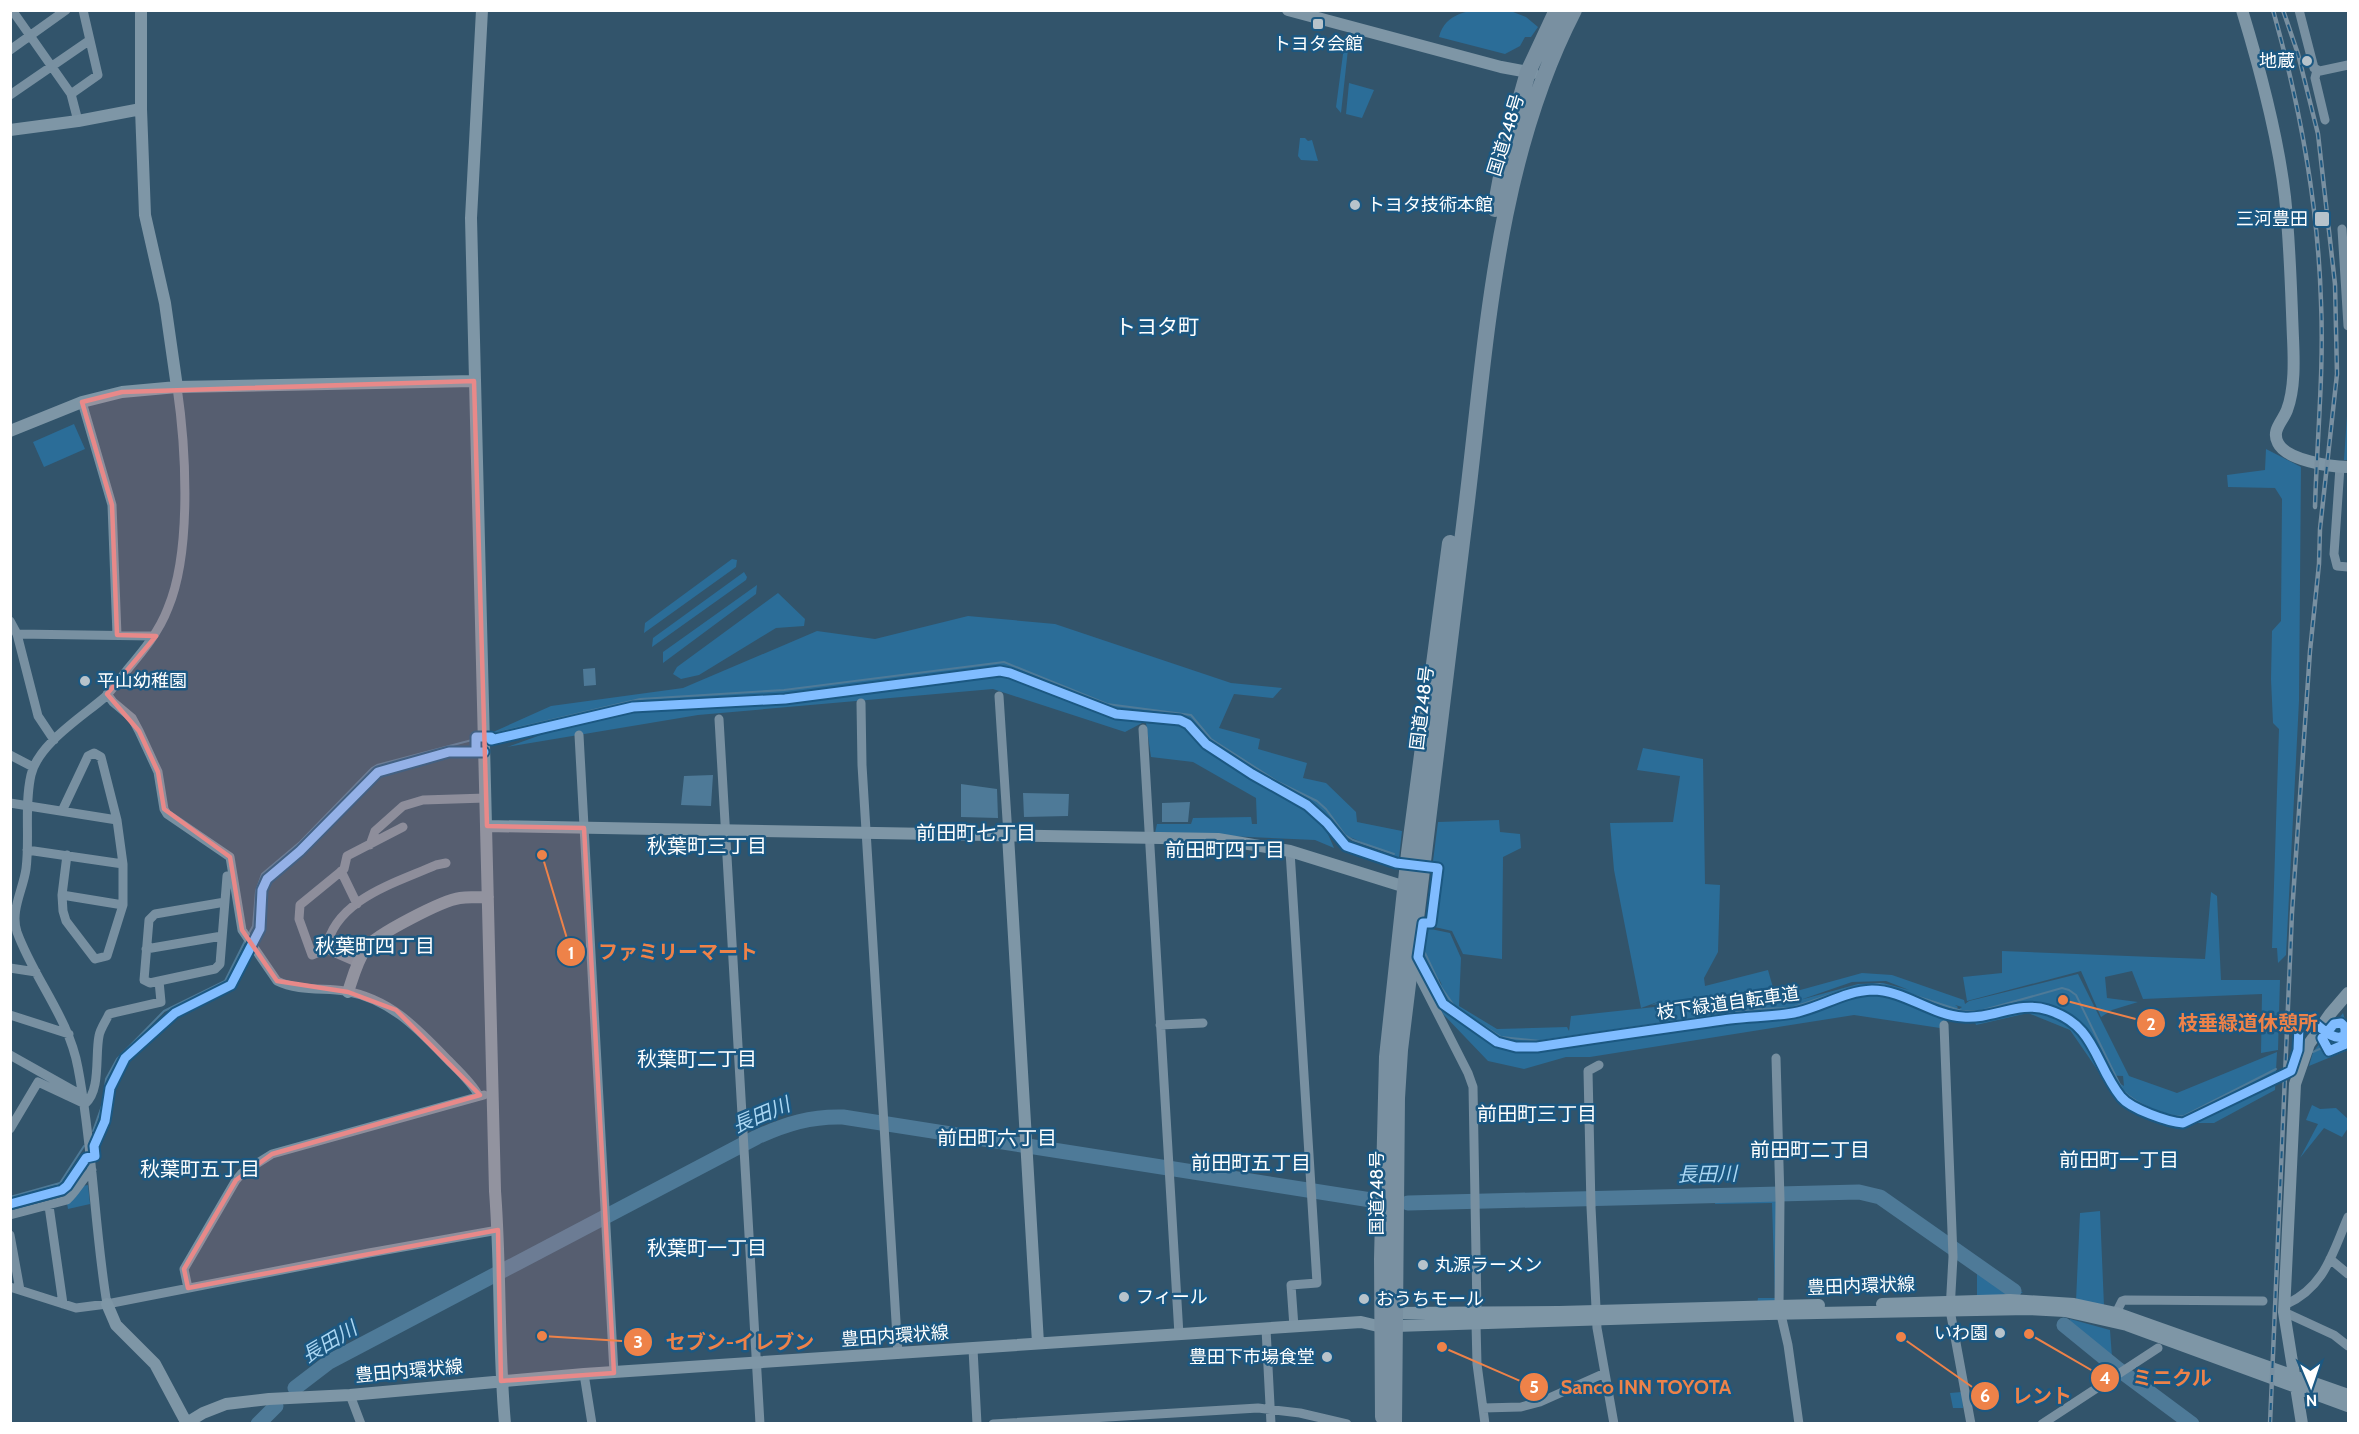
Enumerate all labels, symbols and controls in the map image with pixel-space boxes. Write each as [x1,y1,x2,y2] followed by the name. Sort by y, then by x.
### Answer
[1311,17,1325,31] marker: トヨタ会館
[1273,33,1363,55] place label: トヨタ会館
[2259,50,2295,72] place label: 地蔵
[2300,54,2314,68] marker: 地蔵
[1483,91,1529,179] street label: 国道248号
[1367,194,1493,216] place label: トヨタ技術本館
[1348,198,1362,212] marker: トヨタ技術本館
[2236,208,2308,230] place label: 三河豊田
[2313,210,2331,228] marker: 三河豊田
[1115,314,1199,339] district label: トヨタ町
[1406,665,1438,751] street label: 国道248号
[97,670,187,692] place label: 平山幼稚園
[78,674,92,688] marker: 平山幼稚園
[916,821,1036,845] district label: 前田町七丁目
[647,834,767,858] district label: 秋葉町三丁目
[1165,838,1285,862] district label: 前田町四丁目
[556,933,770,971] callout: ファミリーマート
[315,934,435,958] district label: 秋葉町四丁目
[598,940,758,964] text: ファミリーマート
[568,942,574,964] text: 1
[1655,982,1801,1024] street label: 枝下緑道自転車道
[2136,1004,2330,1042] callout: 枝垂緑道休憩所
[2178,1011,2318,1035] text: 枝垂緑道休憩所
[2146,1013,2156,1035] text: 2
[637,1047,757,1071] district label: 秋葉町二丁目
[729,1091,795,1138] water label: 長田川
[1477,1102,1597,1126] district label: 前田町三丁目
[937,1126,1057,1150] district label: 前田町六丁目
[1750,1138,1870,1162] district label: 前田町二丁目
[2059,1148,2179,1172] district label: 前田町一丁目
[1191,1151,1311,1175] district label: 前田町五丁目
[1366,1151,1388,1235] street label: 国道248号
[140,1157,260,1181] district label: 秋葉町五丁目
[1677,1161,1739,1187] water label: 長田川
[647,1236,767,1260] district label: 秋葉町一丁目
[1435,1254,1542,1276] place label: 丸源ラーメン
[1416,1258,1430,1272] marker: 丸源ラーメン
[1807,1273,1915,1299] street label: 豊田内環状線
[1136,1286,1208,1308] place label: フィール
[1376,1288,1484,1310] place label: おうちモール
[1117,1290,1131,1304] marker: フィール
[1357,1292,1371,1306] marker: おうちモール
[297,1315,363,1368] water label: 長田川
[840,1321,950,1351] street label: 豊田内環状線
[1934,1322,1988,1344] place label: いわ園
[623,1323,826,1361] callout: セブン-イレブン
[1993,1326,2007,1340] marker: いわ園
[666,1330,814,1354] text: セブン-イレブン
[633,1331,643,1353] text: 3
[1189,1346,1315,1368] place label: 豊田下市場食堂
[1320,1350,1334,1364] marker: 豊田下市場食堂
[354,1355,464,1387] street label: 豊田内環状線
[2281,1356,2341,1416] north arrow
[2090,1359,2224,1397] callout: ミニクル
[2132,1366,2212,1390] text: ミニクル
[2099,1367,2111,1389] text: 4
[1519,1368,1744,1406] callout: Sanco INN TOYOTA
[1561,1375,1732,1399] text: Sanco INN TOYOTA
[1529,1376,1539,1398] text: 5
[1970,1377,2084,1415] callout: レント
[2012,1384,2072,1408] text: レント
[1980,1385,1990,1407] text: 6
[2306,1391,2317,1410] text: N

